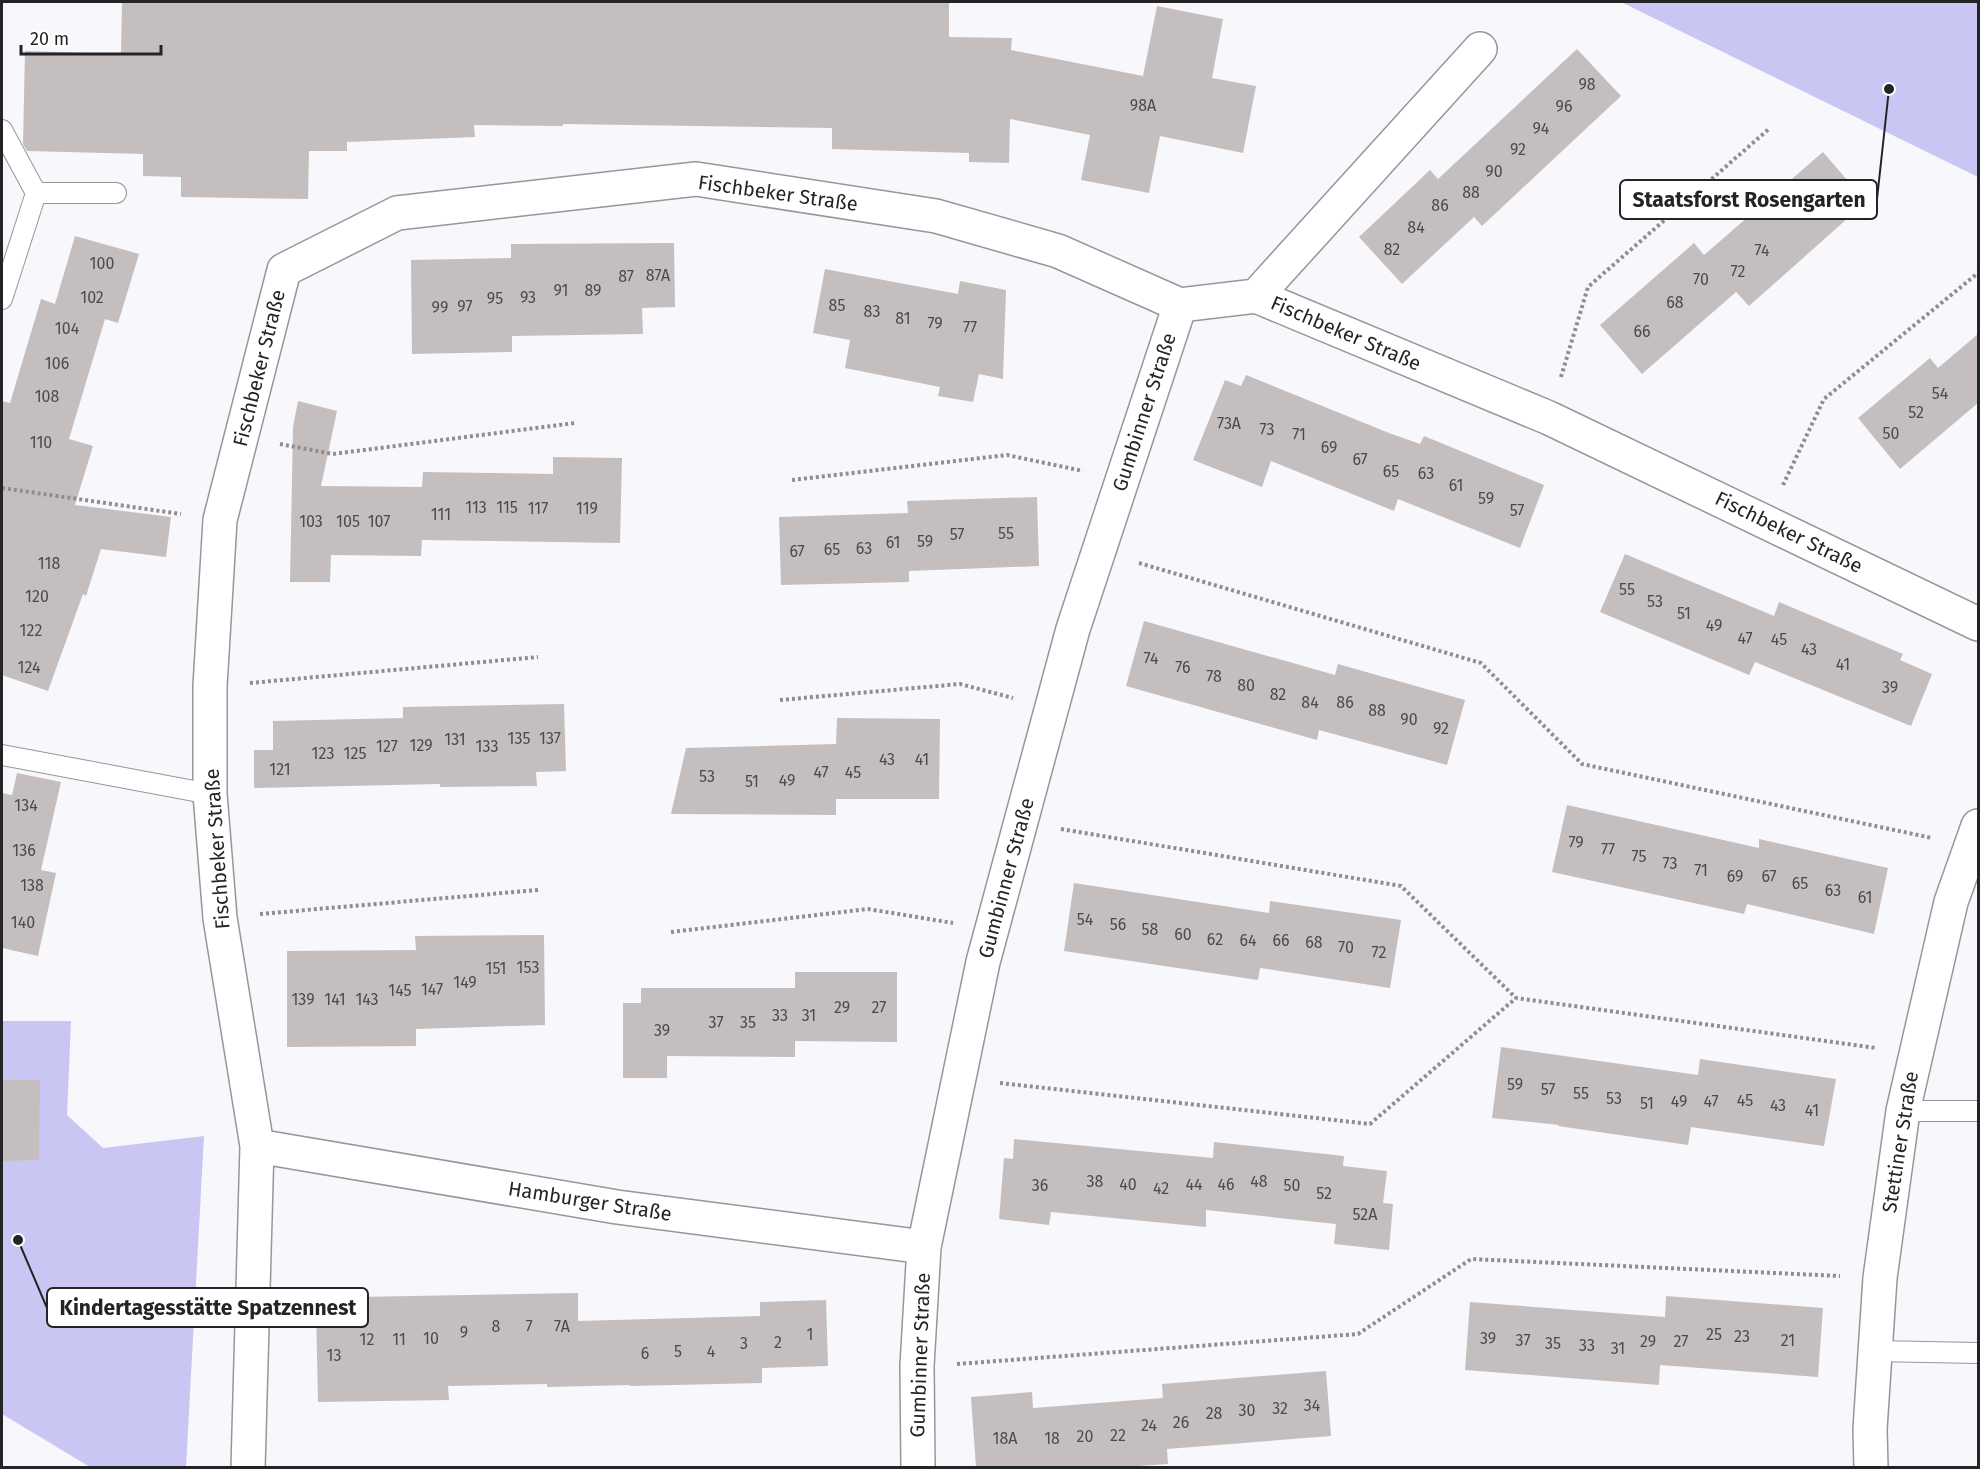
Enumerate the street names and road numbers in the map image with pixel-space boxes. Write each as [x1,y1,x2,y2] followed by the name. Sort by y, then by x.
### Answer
[697,170,859,216] street label: Fischbeker Straße
[228,287,290,449] street label: Fischbeker Straße
[1267,291,1425,375] street label: Fischbeker Straße
[1107,330,1181,494] street label: Gumbinner Straße
[1711,486,1867,578] street label: Fischbeker Straße
[199,768,235,930] street label: Fischbeker Straße
[973,795,1039,961] street label: Gumbinner Straße
[1877,1069,1923,1215] street label: Stettiner Straße
[506,1176,674,1226] street label: Hamburger Straße
[905,1272,935,1438] street label: Gumbinner Straße

